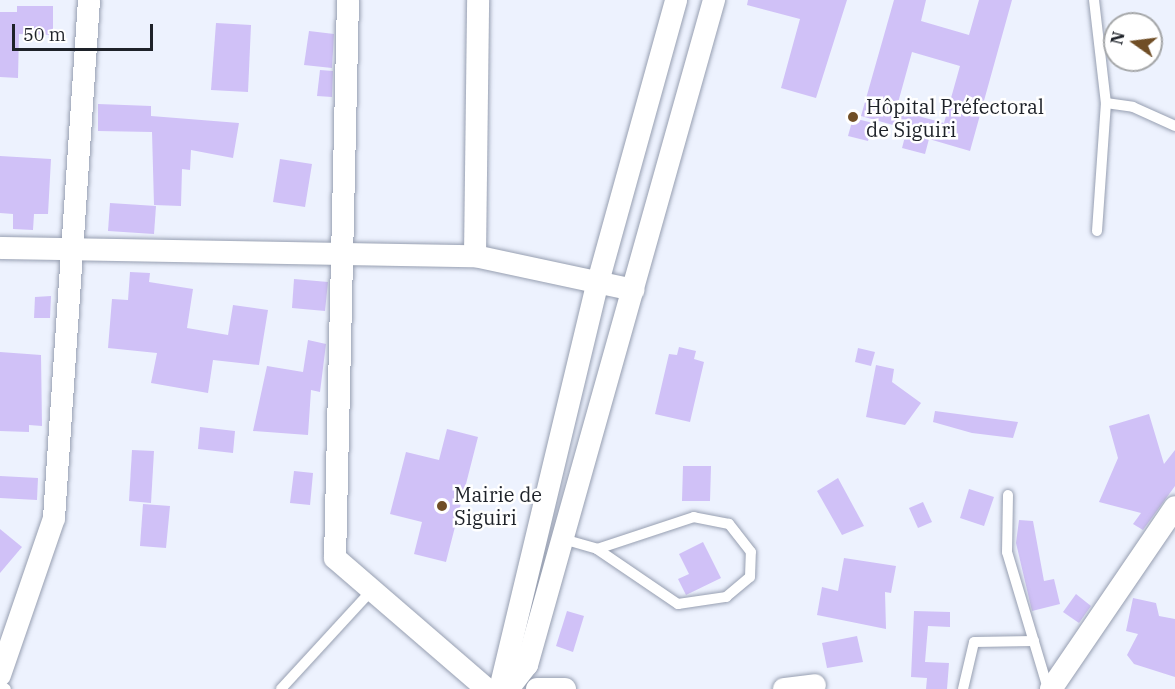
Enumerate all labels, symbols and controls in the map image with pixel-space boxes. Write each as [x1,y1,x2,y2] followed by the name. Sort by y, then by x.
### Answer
[15,12,156,50] scale bar
[1103,12,1163,72] north arrow
[23,23,66,46] text: 50 m
[1106,30,1129,47] text: N
[866,94,1044,141] place label: Hôpital Préfectoral de Siguiri
[844,108,862,126] marker: Hôpital Préfectoral de Siguiri
[454,482,542,529] place label: Mairie de Siguiri
[435,499,449,513] marker: Mairie de Siguiri

